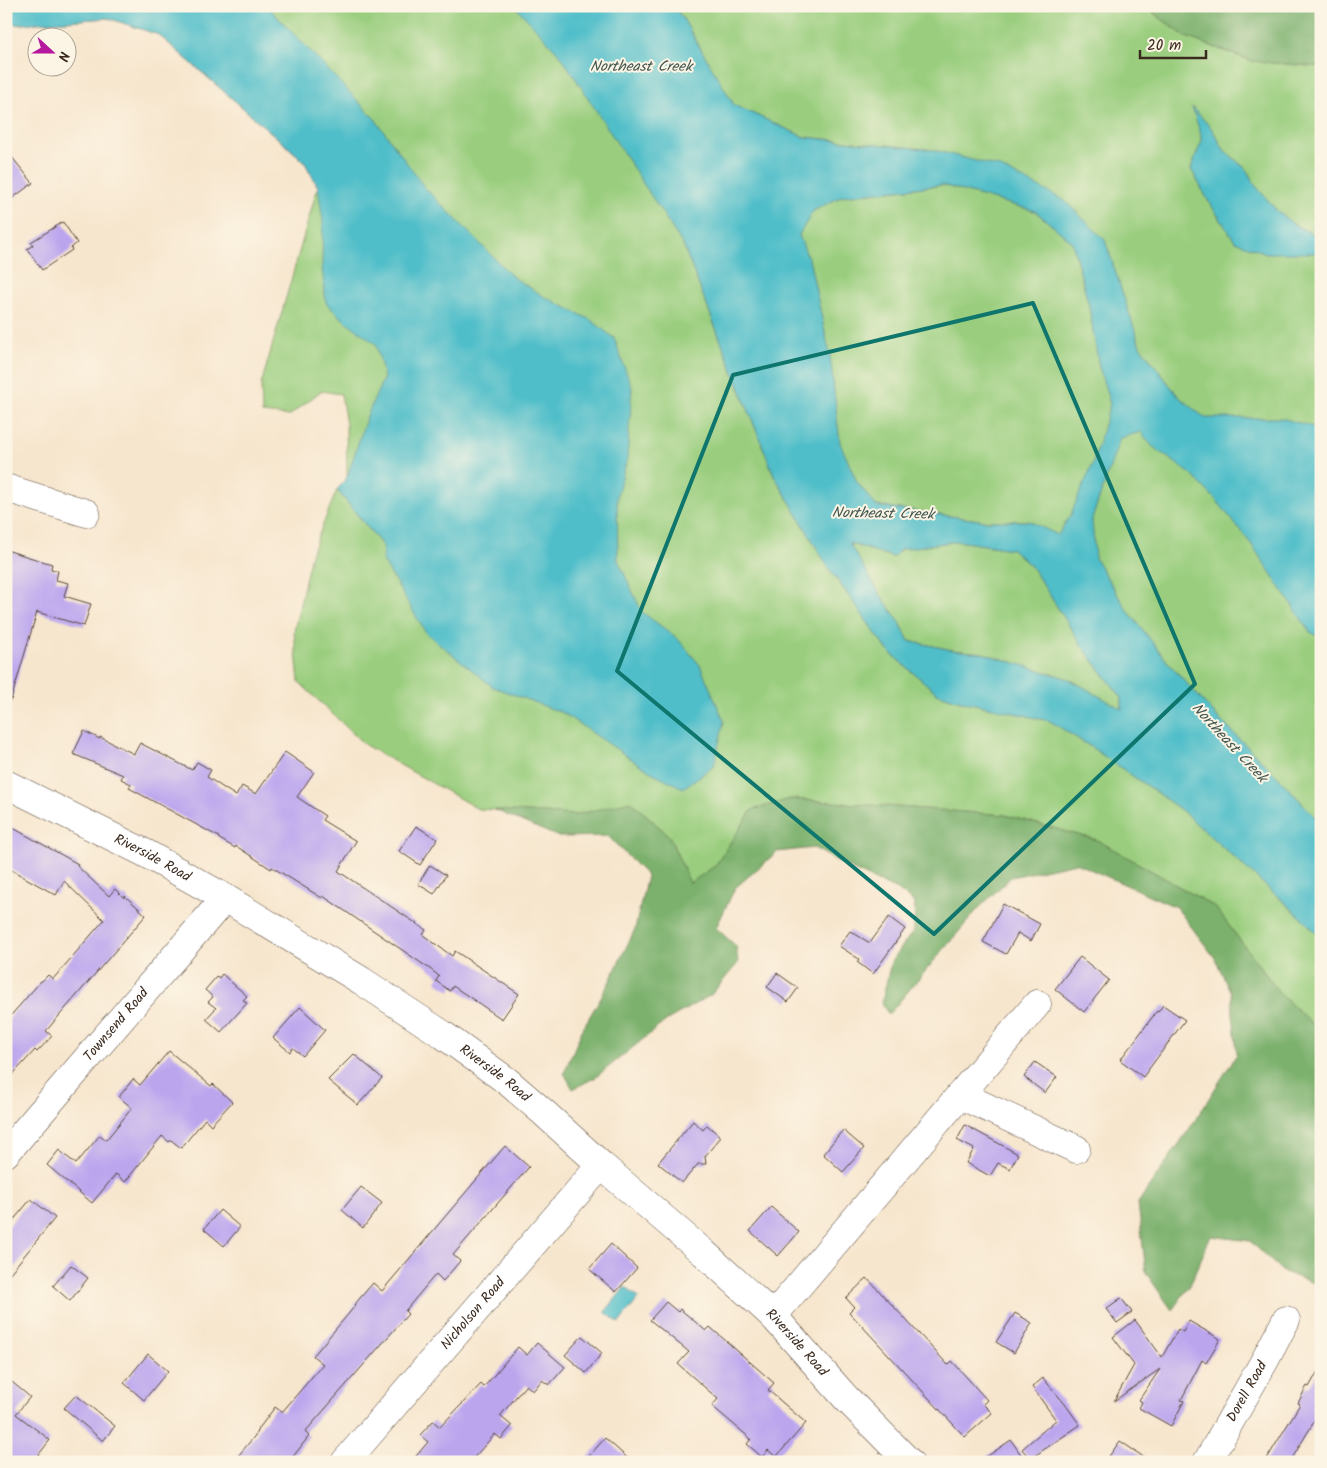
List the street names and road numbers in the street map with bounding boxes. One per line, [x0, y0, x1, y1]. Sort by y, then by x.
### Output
street label: Riverside Road [110, 828, 196, 888]
street label: Townsend Road [78, 982, 155, 1067]
street label: Riverside Road [455, 1039, 536, 1108]
street label: Nicholson Road [435, 1272, 511, 1355]
street label: Riverside Road [761, 1303, 834, 1382]
street label: Dorell Road [1221, 1356, 1274, 1426]

